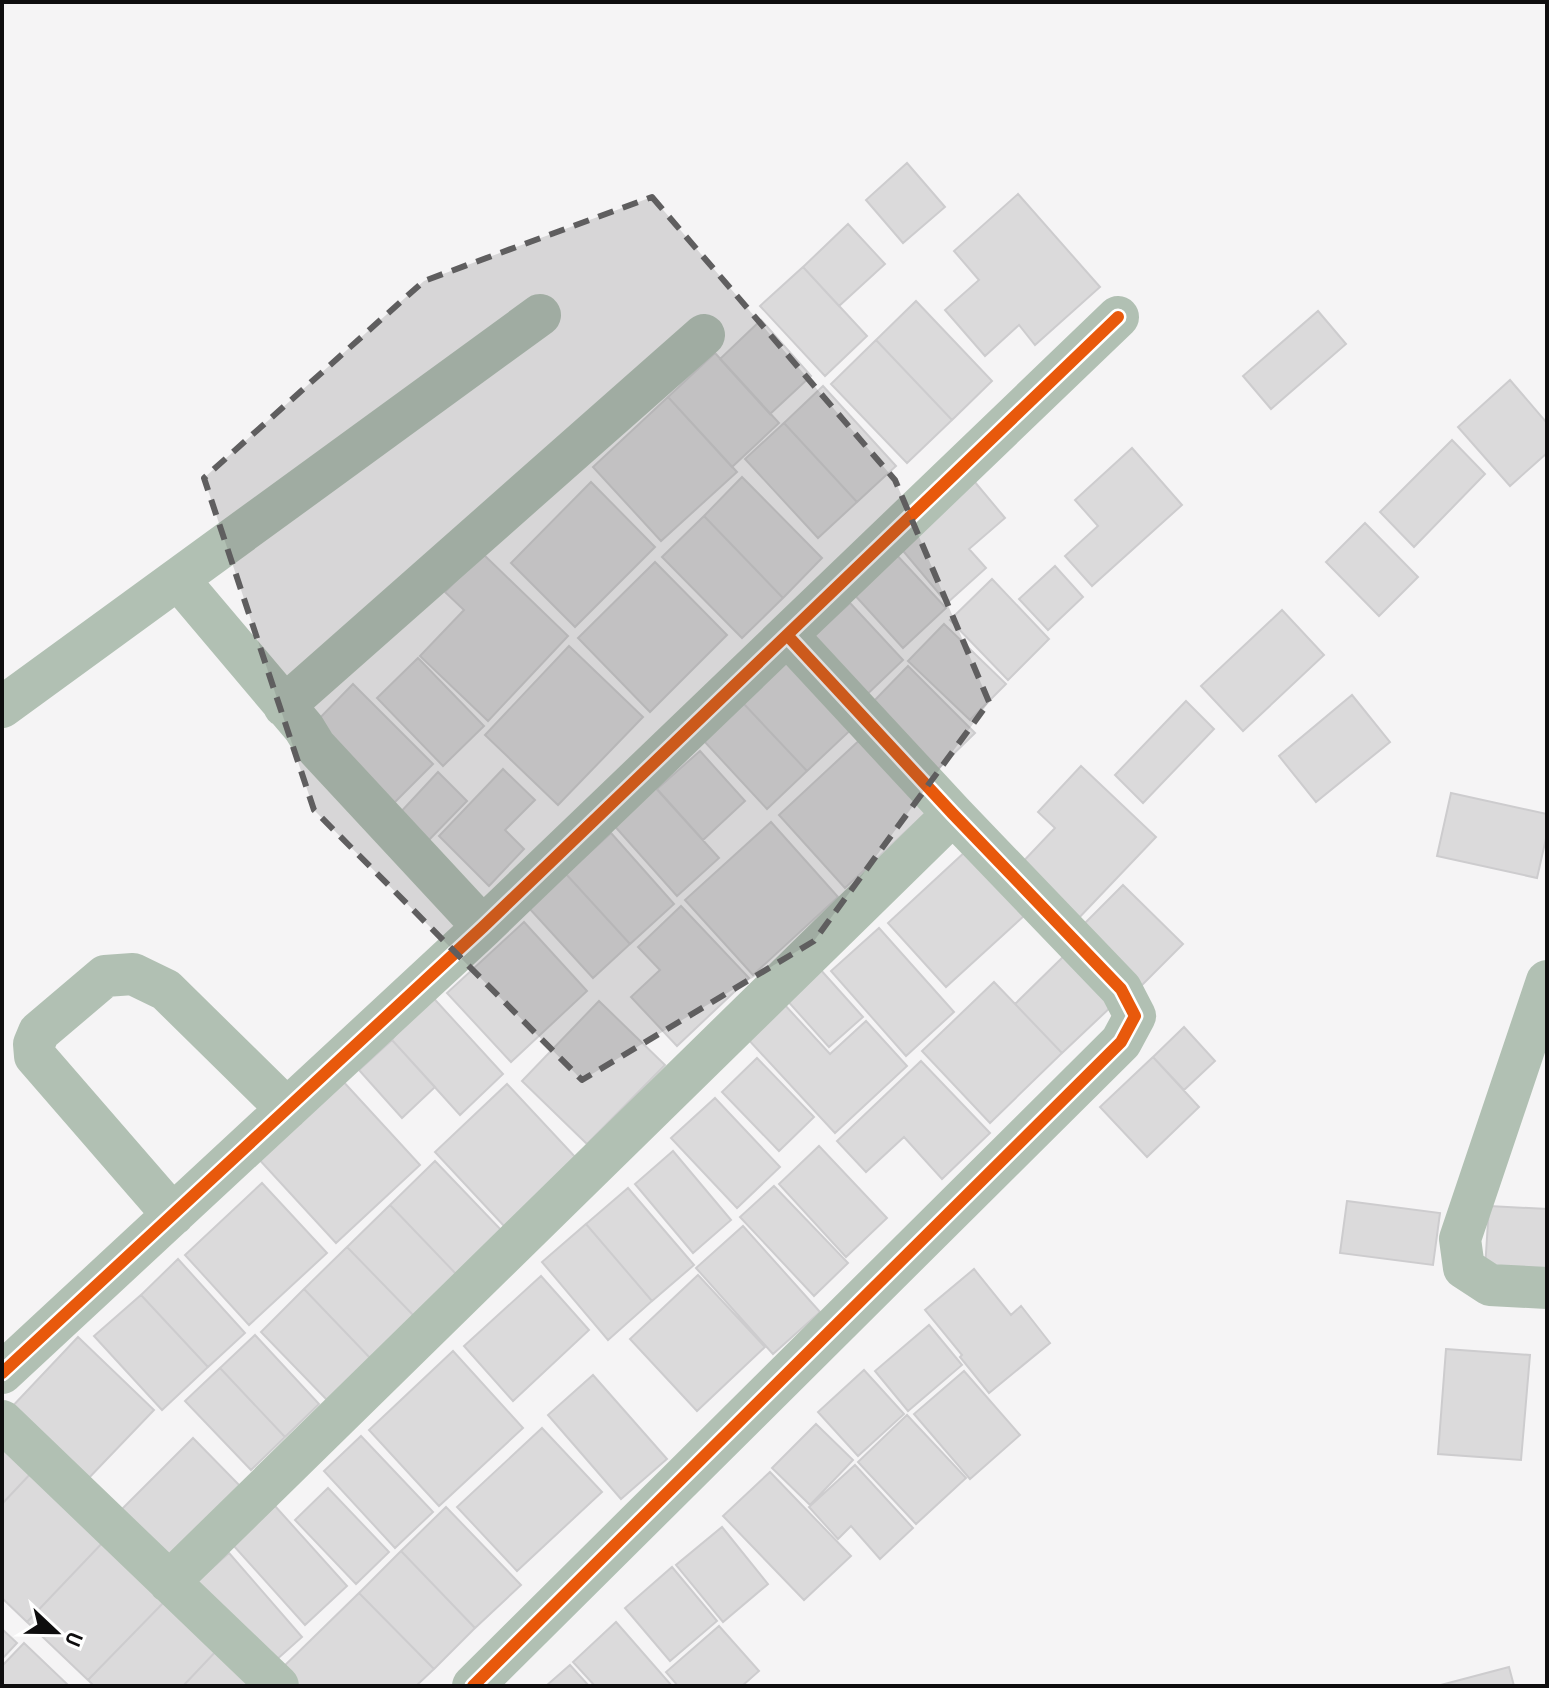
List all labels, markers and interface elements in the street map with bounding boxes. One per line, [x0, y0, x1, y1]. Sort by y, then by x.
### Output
north arrow [16, 1592, 96, 1672]
text: U [58, 1628, 91, 1651]

